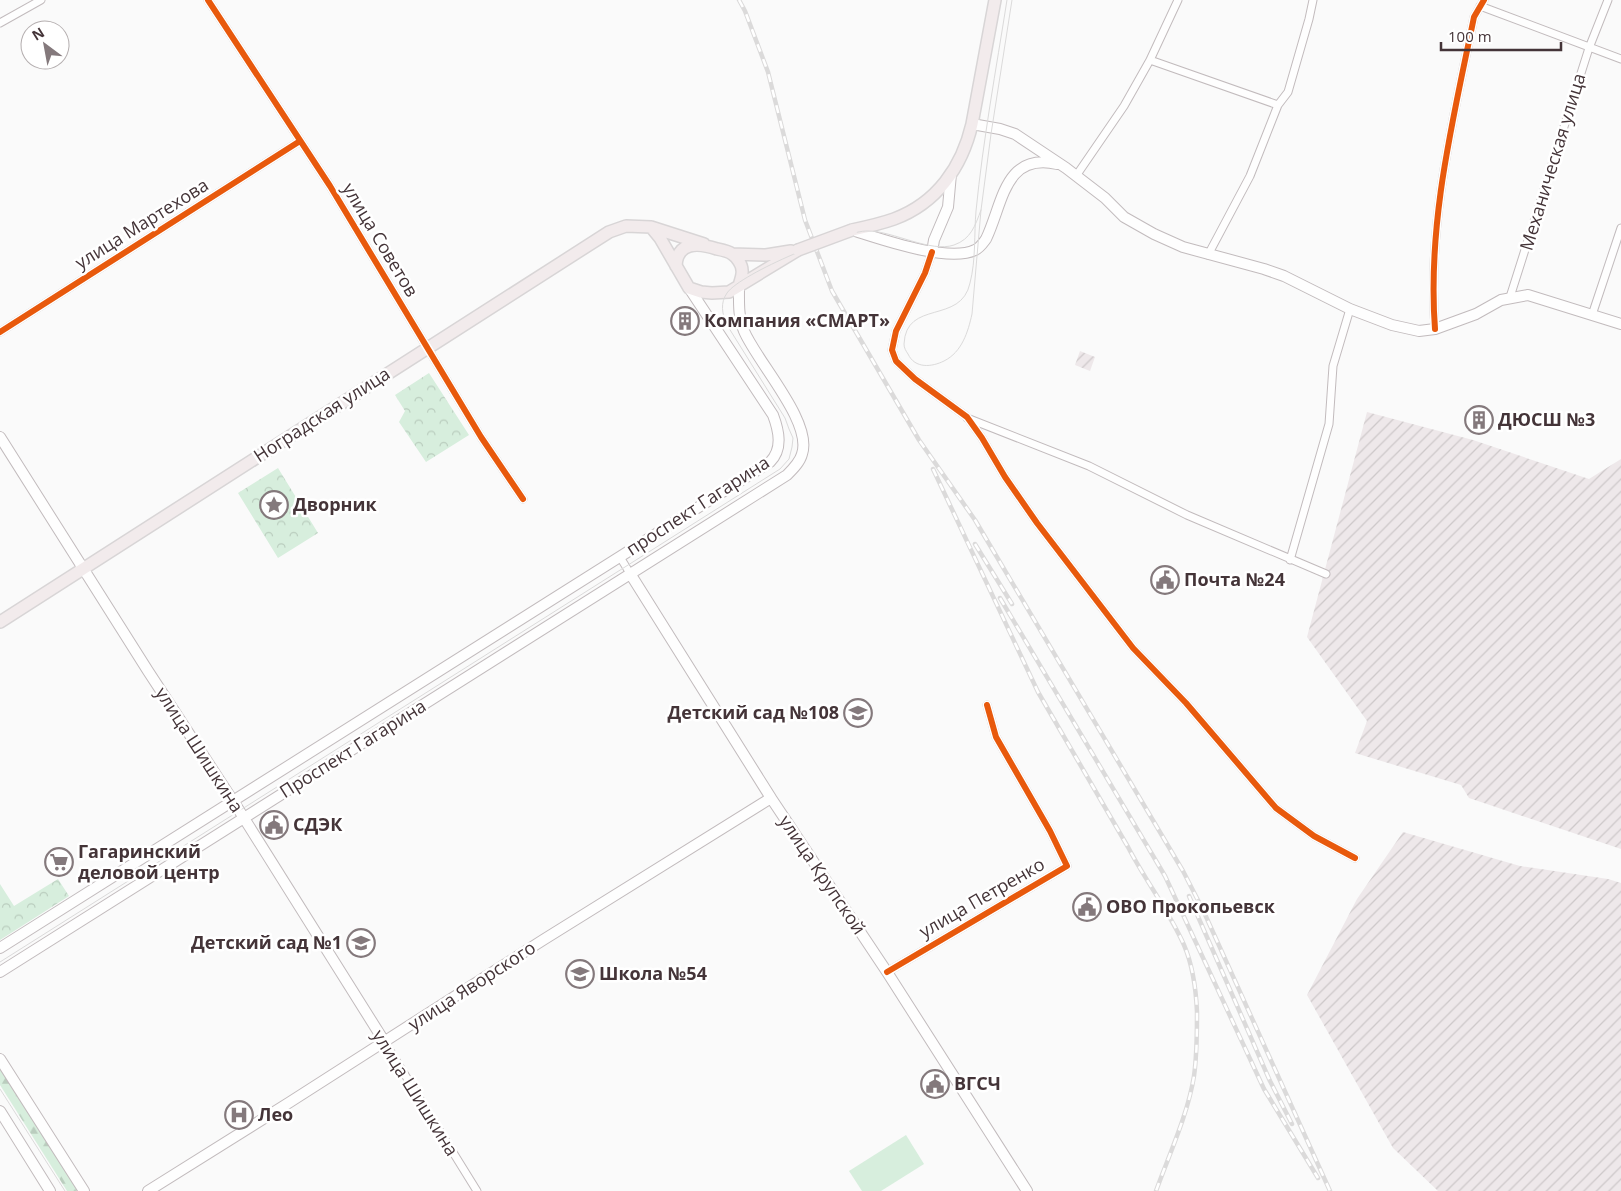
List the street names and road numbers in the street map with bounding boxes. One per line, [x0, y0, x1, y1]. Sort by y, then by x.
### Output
street label: Механическая улица [1514, 70, 1590, 253]
street label: улица Мартехова [70, 172, 213, 274]
street label: улица Советов [337, 178, 424, 301]
street label: Ноградская улица [249, 361, 394, 467]
street label: проспект Гагарина [621, 450, 774, 561]
street label: улица Шишкина [150, 682, 249, 817]
street label: Проспект Гагарина [275, 693, 430, 803]
street label: улица Крупской [774, 810, 872, 939]
street label: улица Петренко [914, 851, 1049, 943]
street label: улица Яворского [403, 935, 540, 1035]
street label: улица Шишкина [367, 1025, 464, 1160]

